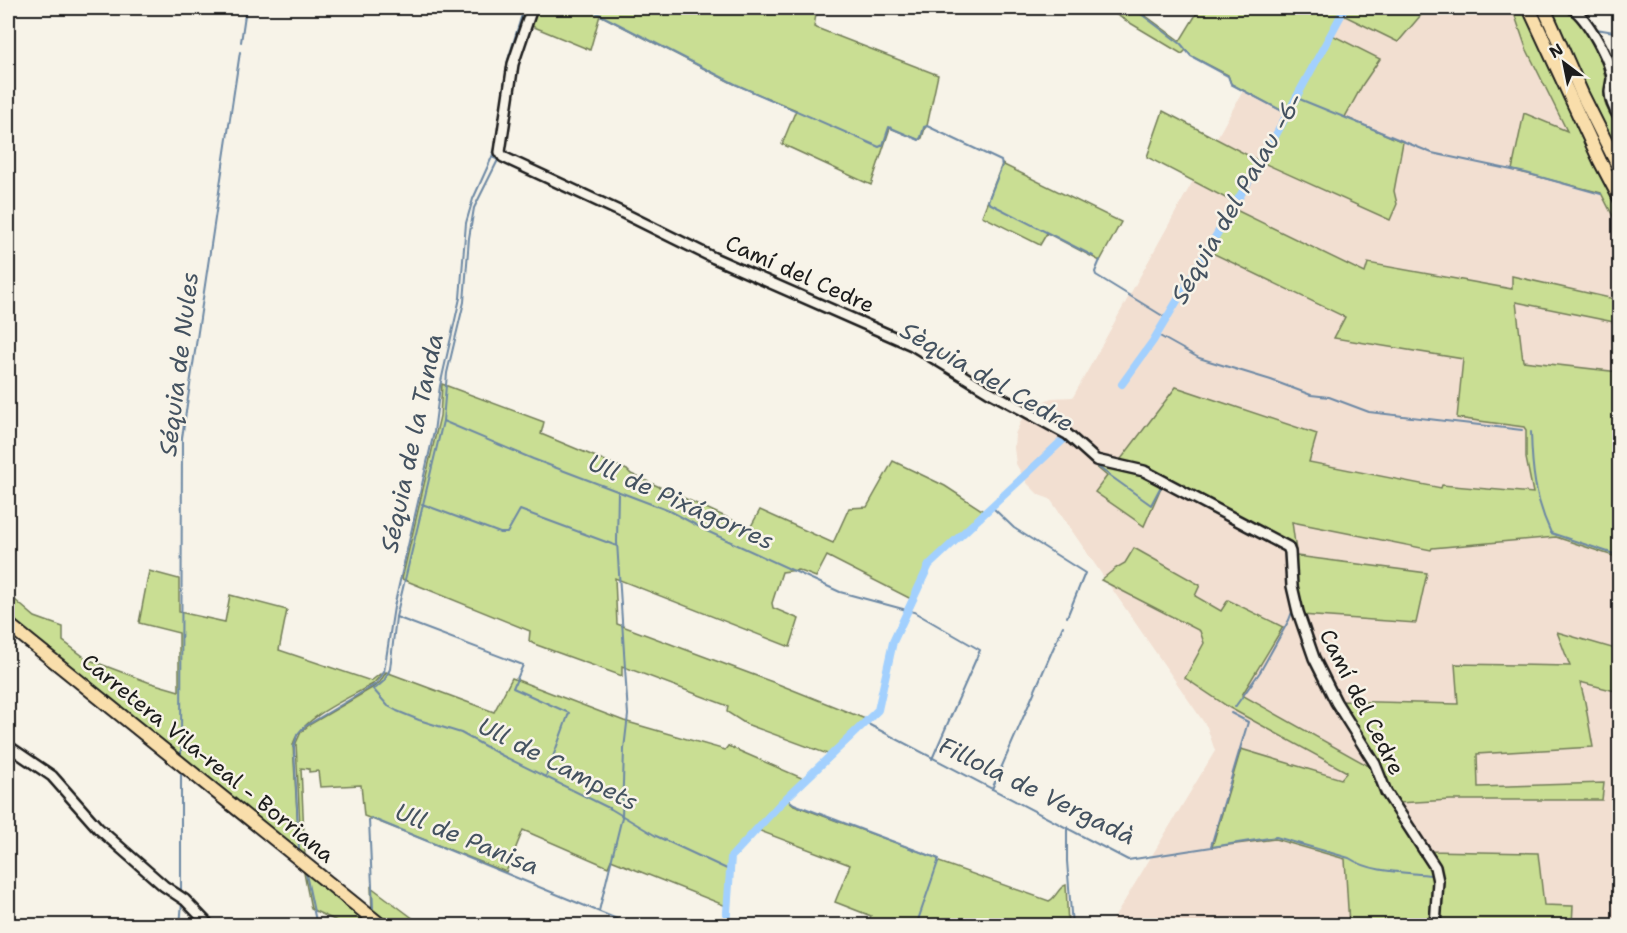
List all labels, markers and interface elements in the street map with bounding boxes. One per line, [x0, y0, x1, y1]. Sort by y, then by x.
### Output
north arrow [1534, 33, 1594, 93]
text: N [1545, 38, 1567, 63]
water label: Séquia del Palau -6- [1163, 86, 1311, 310]
street label: Camí del Cedre [721, 228, 879, 320]
water label: Séquia de Nules [152, 270, 206, 458]
water label: Sèquia del Cedre [894, 314, 1080, 440]
water label: Séquia de la Tanda [373, 331, 451, 555]
water label: Ull de Pixágorres [583, 447, 779, 557]
street label: Camí del Cedre [1313, 624, 1411, 780]
street label: Carretera Vila-real - Borriana [75, 647, 341, 869]
water label: Ull de Campets [472, 710, 644, 818]
water label: Fillola de Vergadà [933, 729, 1141, 853]
water label: Ull de Panisa [390, 796, 544, 882]

